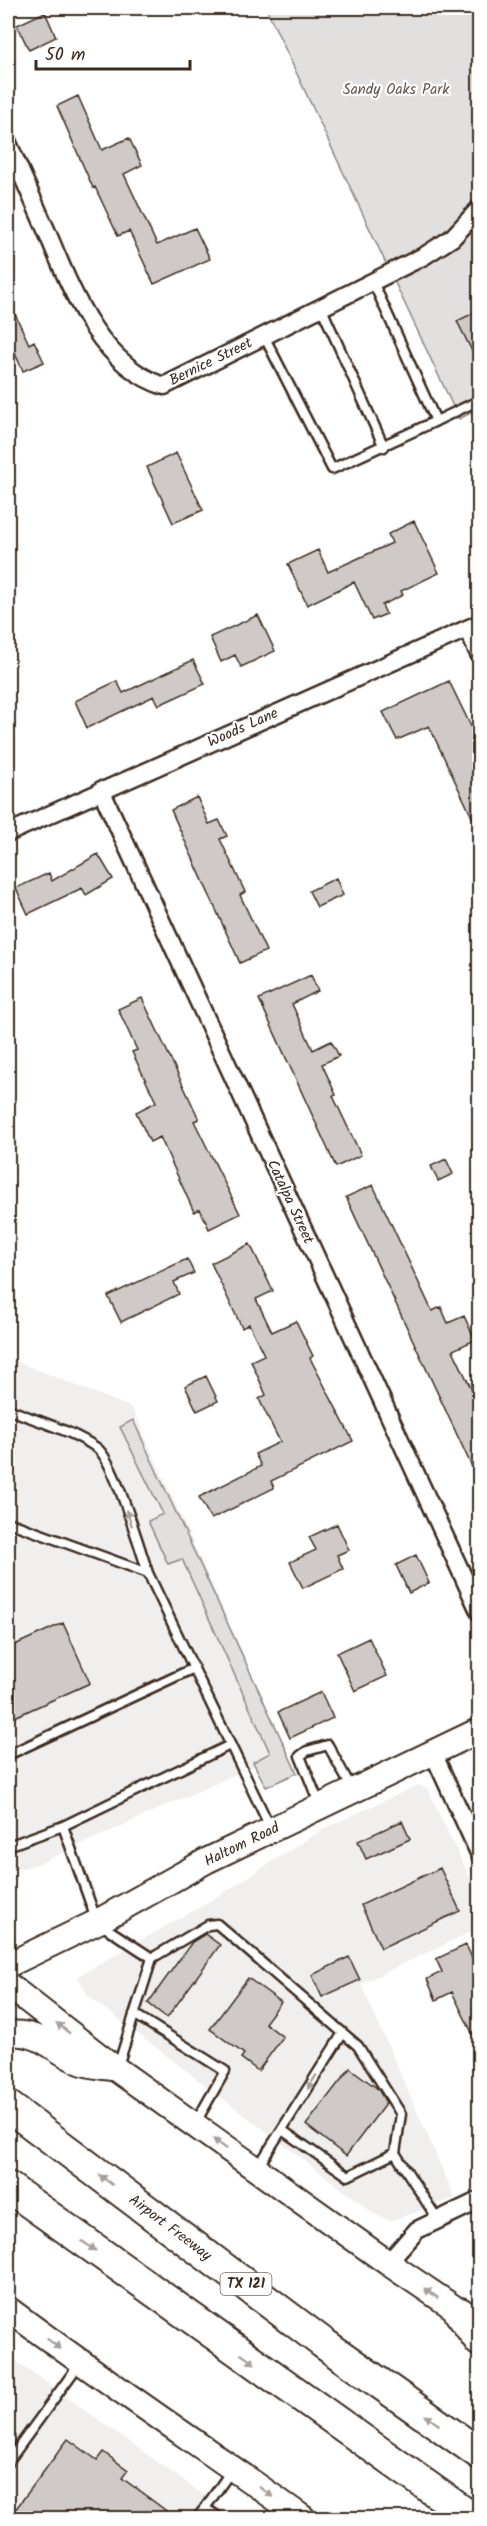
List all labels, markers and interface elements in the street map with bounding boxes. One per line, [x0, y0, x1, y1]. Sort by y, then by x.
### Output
scale bar [36, 33, 190, 71]
text: 50 m [45, 41, 85, 70]
park label: Sandy Oaks Park [343, 78, 450, 102]
street label: Bernice Street [165, 331, 257, 393]
street label: Woods Lane [204, 702, 282, 754]
street label: Catalpa Street [260, 1156, 320, 1248]
one-way arrow [123, 1509, 133, 1527]
street label: Haltom Road [200, 1816, 284, 1874]
one-way arrow [55, 2022, 71, 2035]
one-way arrow [307, 2073, 318, 2090]
one-way arrow [213, 2138, 229, 2150]
one-way arrow [98, 2173, 114, 2186]
street label: Airport Freeway [123, 2189, 217, 2268]
one-way arrow [82, 2239, 97, 2251]
road number: TX 121 [220, 2273, 272, 2295]
one-way arrow [423, 2287, 439, 2299]
one-way arrow [46, 2338, 62, 2350]
one-way arrow [240, 2353, 256, 2365]
one-way arrow [424, 2414, 440, 2426]
one-way arrow [257, 2486, 273, 2498]

